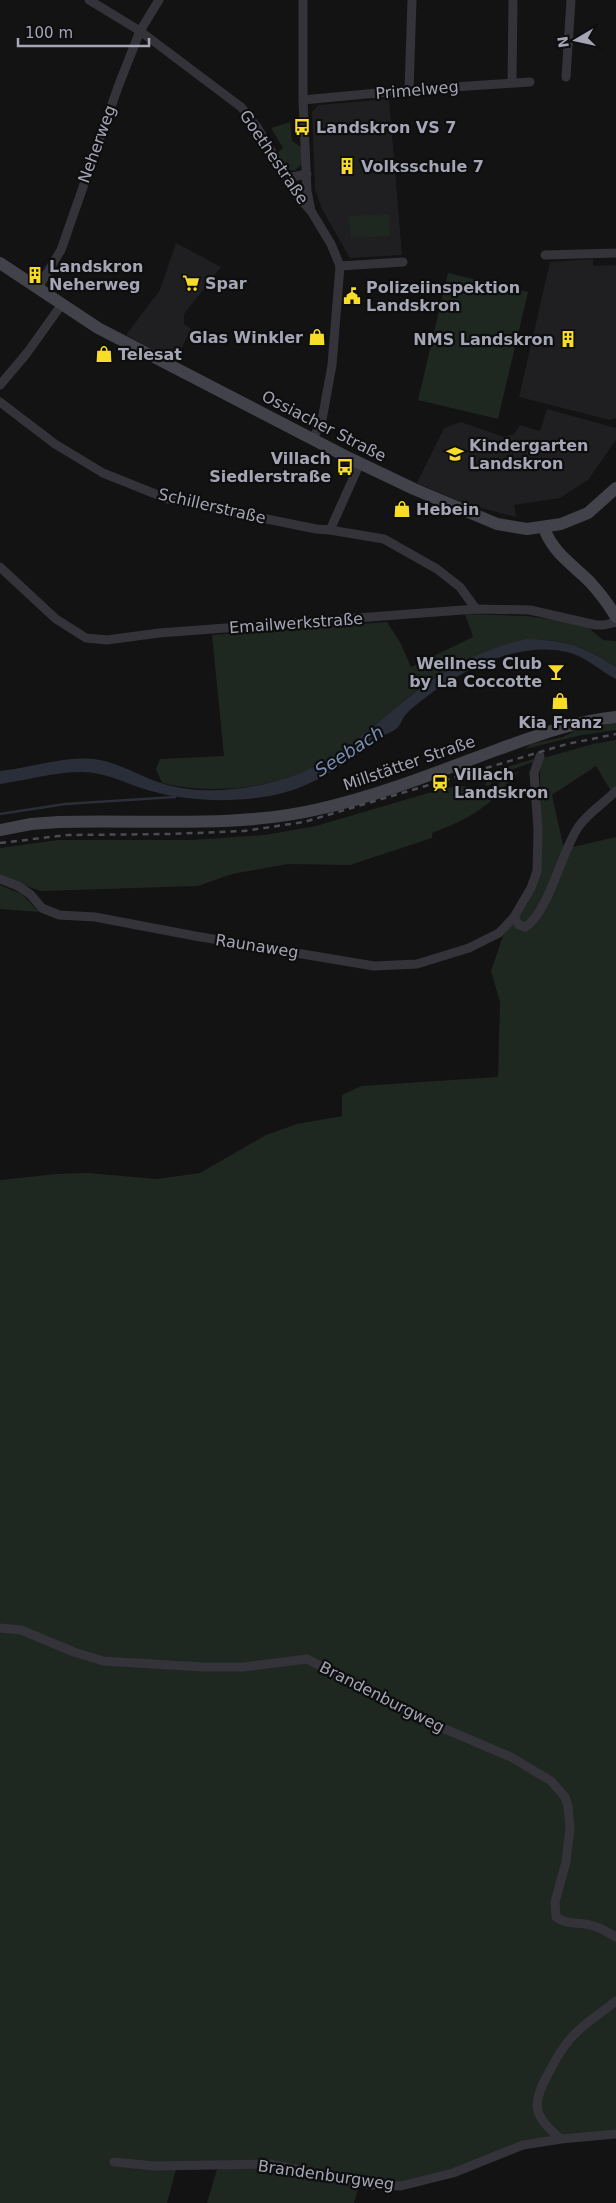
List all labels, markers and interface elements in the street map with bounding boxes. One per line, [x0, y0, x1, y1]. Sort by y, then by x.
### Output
scale bar [18, 15, 149, 47]
north arrow [551, 15, 601, 65]
text: 100 m [25, 24, 73, 42]
text: N [554, 35, 572, 49]
street label: Primelweg [375, 77, 459, 103]
street label: Neherweg [74, 102, 120, 186]
street label: Goethestraße [236, 106, 312, 208]
bus stop icon: Landskron VS 7 [292, 117, 312, 137]
place label: Landskron VS 7 [316, 118, 456, 137]
building icon: Volksschule 7 [337, 156, 357, 176]
place label: Volksschule 7 [361, 157, 484, 176]
place label: Landskron Neherweg [49, 257, 143, 294]
building icon: Landskron Neherweg [25, 265, 45, 285]
supermarket icon: Spar [181, 273, 201, 293]
place label: Spar [205, 274, 247, 293]
place label: Polizeiinspektion Landskron [366, 278, 520, 315]
public building icon: Polizeiinspektion Landskron [342, 286, 362, 306]
shop icon: Glas Winkler [307, 327, 327, 347]
place label: Glas Winkler [189, 328, 303, 347]
building icon: NMS Landskron [558, 329, 578, 349]
place label: NMS Landskron [413, 330, 554, 349]
shop icon: Telesat [94, 344, 114, 364]
place label: Telesat [118, 345, 182, 364]
street label: Ossiacher Straße [259, 387, 389, 465]
place label: Kindergarten Landskron [469, 436, 589, 473]
school or university icon: Kindergarten Landskron [445, 444, 465, 464]
place label: Villach Siedlerstraße [209, 449, 331, 486]
bus stop icon: Villach Siedlerstraße [335, 457, 355, 477]
street label: Schillerstraße [156, 484, 268, 528]
shop icon: Hebein [392, 499, 412, 519]
place label: Hebein [416, 500, 479, 519]
street label: Emailwerkstraße [228, 609, 364, 637]
place label: Wellness Club by La Coccotte [409, 654, 542, 691]
bar icon: Wellness Club by La Coccotte [546, 662, 566, 682]
shop icon: Kia Franz [550, 691, 570, 711]
place label: Kia Franz [518, 713, 602, 732]
water label: Seebach [311, 721, 387, 781]
street label: Millstätter Straße [341, 731, 477, 795]
place label: Villach Landskron [454, 765, 548, 802]
station icon: Villach Landskron [430, 773, 450, 793]
street label: Raunaweg [214, 930, 300, 962]
street label: Brandenburgweg [316, 1657, 448, 1737]
street label: Brandenburgweg [257, 2156, 395, 2194]

